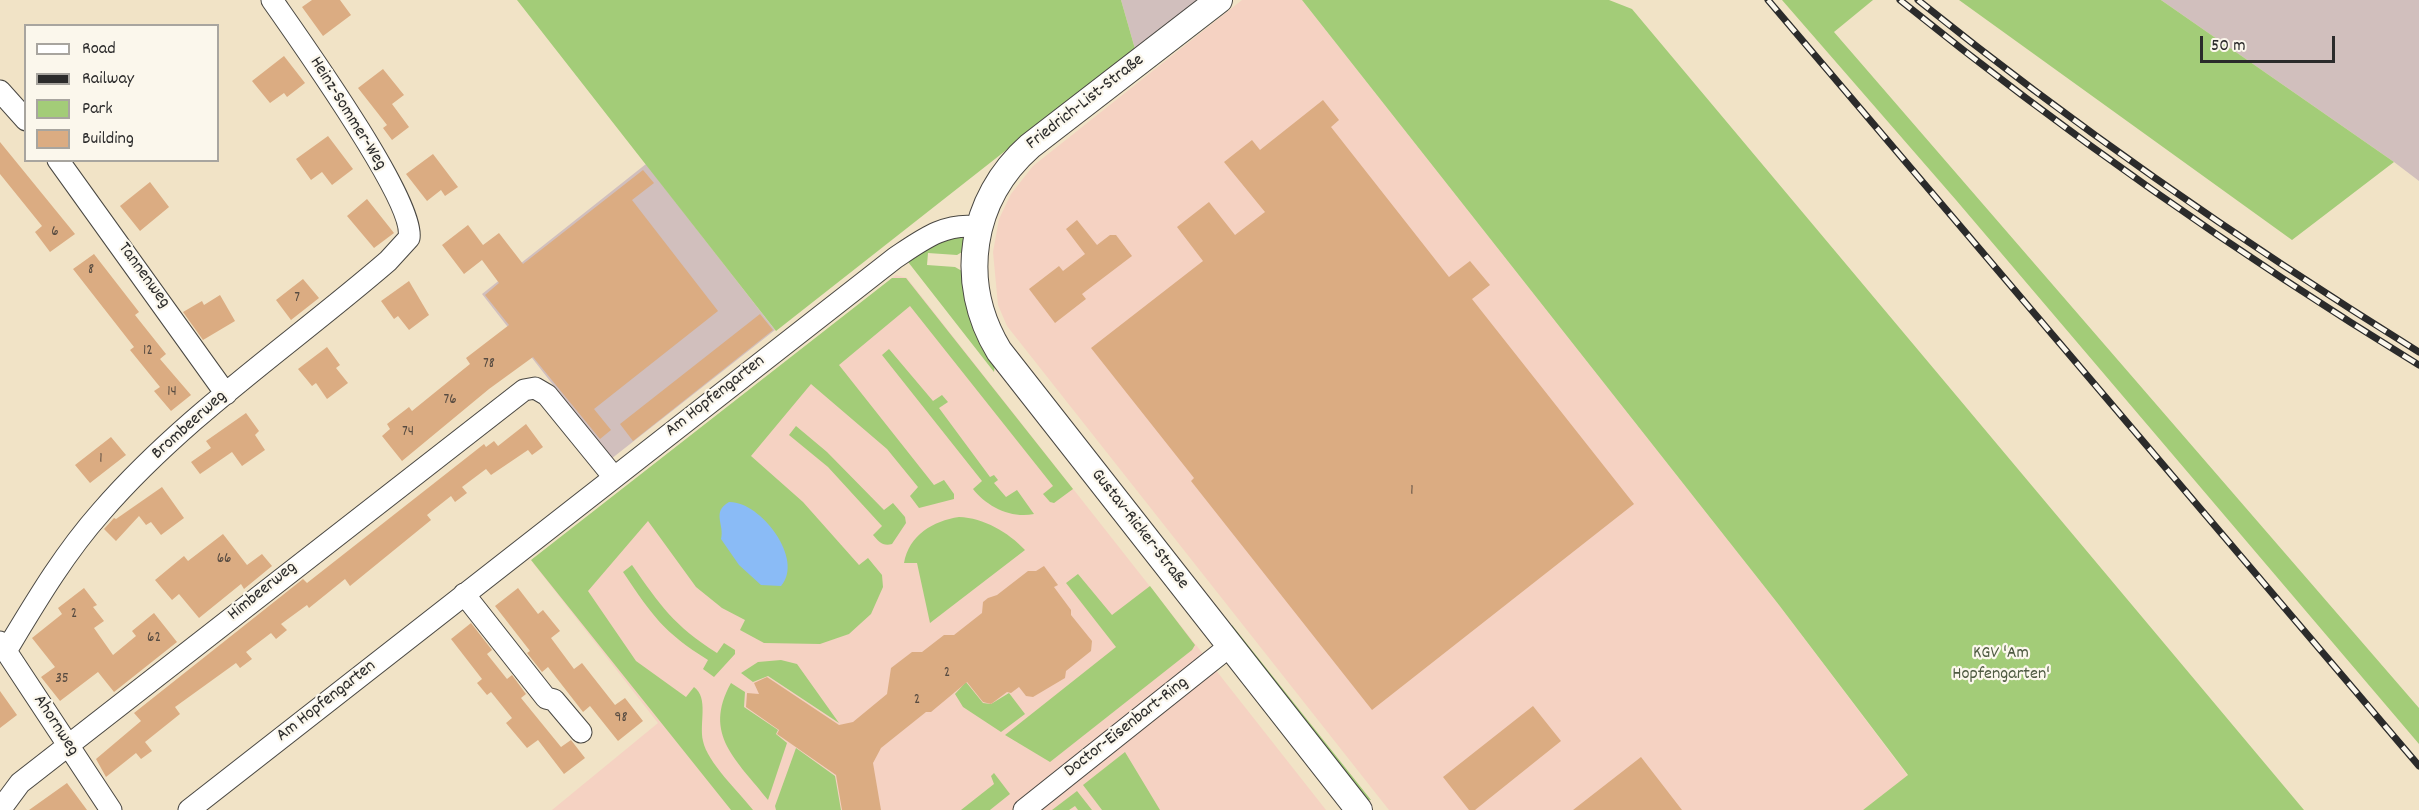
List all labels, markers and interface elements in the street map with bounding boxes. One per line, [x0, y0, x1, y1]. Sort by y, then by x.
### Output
legend [24, 24, 219, 162]
scale bar [2203, 24, 2338, 62]
text: 50 m [2211, 34, 2246, 59]
text: Road [82, 37, 116, 62]
street label: Friedrich-List-Straße [1023, 50, 1149, 156]
street label: Heinz-Sommer-Weg [304, 53, 390, 175]
text: Railway [82, 67, 134, 92]
text: Park [82, 97, 113, 122]
text: Building [82, 127, 134, 152]
house number: 6 [51, 224, 59, 242]
street label: Tannenweg [112, 239, 174, 313]
house number: 8 [88, 262, 94, 280]
house number: 7 [294, 290, 300, 308]
house number: 12 [143, 343, 153, 361]
street label: Am Hopfengarten [662, 351, 770, 443]
house number: 78 [483, 356, 495, 374]
house number: 14 [167, 384, 177, 402]
street label: Brombeerweg [148, 387, 232, 465]
house number: 76 [443, 392, 457, 410]
house number: 74 [402, 424, 414, 442]
house number: 1 [99, 451, 103, 469]
street label: Gustav-Ricker-Straße [1085, 466, 1193, 594]
house number: 1 [1410, 483, 1414, 501]
house number: 66 [217, 551, 231, 569]
street label: Himbeerweg [224, 558, 302, 626]
house number: 2 [71, 606, 77, 624]
house number: 62 [147, 630, 161, 648]
park label: KGV 'Am Hopfengarten' [1952, 644, 2050, 686]
street label: Am Hopfengarten [273, 656, 381, 748]
house number: 2 [944, 665, 950, 683]
house number: 35 [55, 671, 69, 689]
street label: Doctor-Eisenbart-Ring [1061, 673, 1193, 783]
street label: Ahornweg [27, 691, 83, 761]
house number: 2 [914, 692, 920, 710]
house number: 98 [615, 710, 627, 728]

